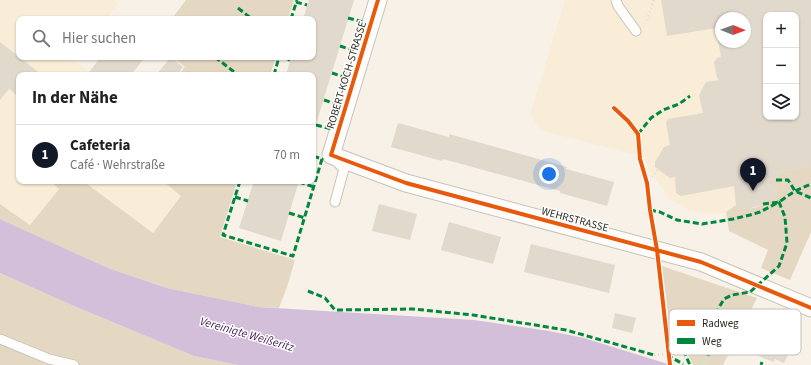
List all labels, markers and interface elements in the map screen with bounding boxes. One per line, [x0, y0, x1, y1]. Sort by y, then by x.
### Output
north arrow [715, 12, 751, 48]
map controls [763, 12, 799, 120]
button: + [763, 12, 799, 48]
search box [16, 16, 316, 60]
street label: ROBERT-KOCH-STRASSE [323, 19, 370, 131]
icon: search [30, 27, 52, 49]
text: Hier suchen [62, 28, 136, 49]
button: − [763, 48, 799, 84]
button: layers [763, 84, 799, 120]
text: In der Nähe [32, 86, 118, 110]
text: Cafeteria [70, 135, 130, 156]
text: 1 [42, 146, 48, 164]
text: 70 m [274, 146, 300, 164]
text: Café · Wehrstraße [70, 156, 165, 174]
pin: 1 [740, 158, 766, 191]
your location [539, 164, 559, 184]
street label: WEHRSTRASSE [540, 203, 610, 236]
legend [669, 309, 801, 355]
water label: Vereinigte Weißeritz [198, 313, 297, 356]
text: Radweg [702, 316, 739, 331]
text: Weg [702, 334, 722, 349]

